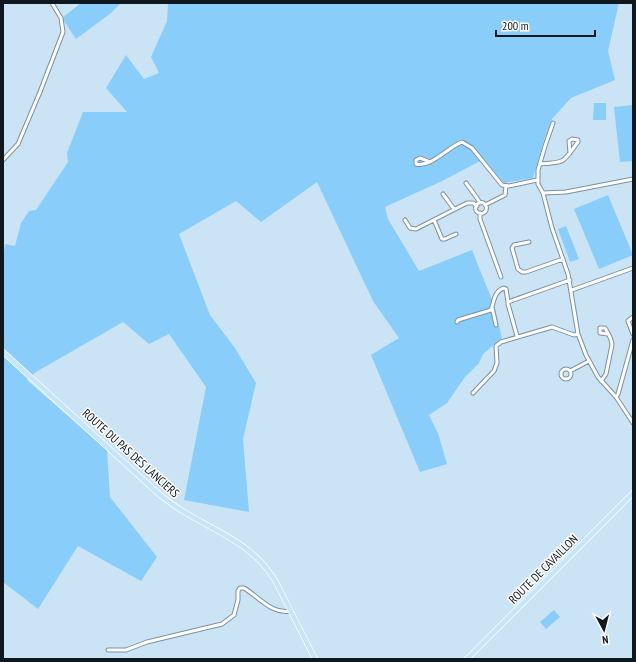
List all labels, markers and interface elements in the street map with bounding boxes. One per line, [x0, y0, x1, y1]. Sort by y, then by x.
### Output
scale bar [496, 12, 595, 38]
text: 200 m [502, 18, 529, 33]
street label: ROUTE DU PAS DES LANCIERS [79, 406, 183, 500]
street label: ROUTE DE CAVAILLON [505, 531, 581, 607]
north arrow [584, 610, 624, 650]
text: N [601, 633, 609, 647]

